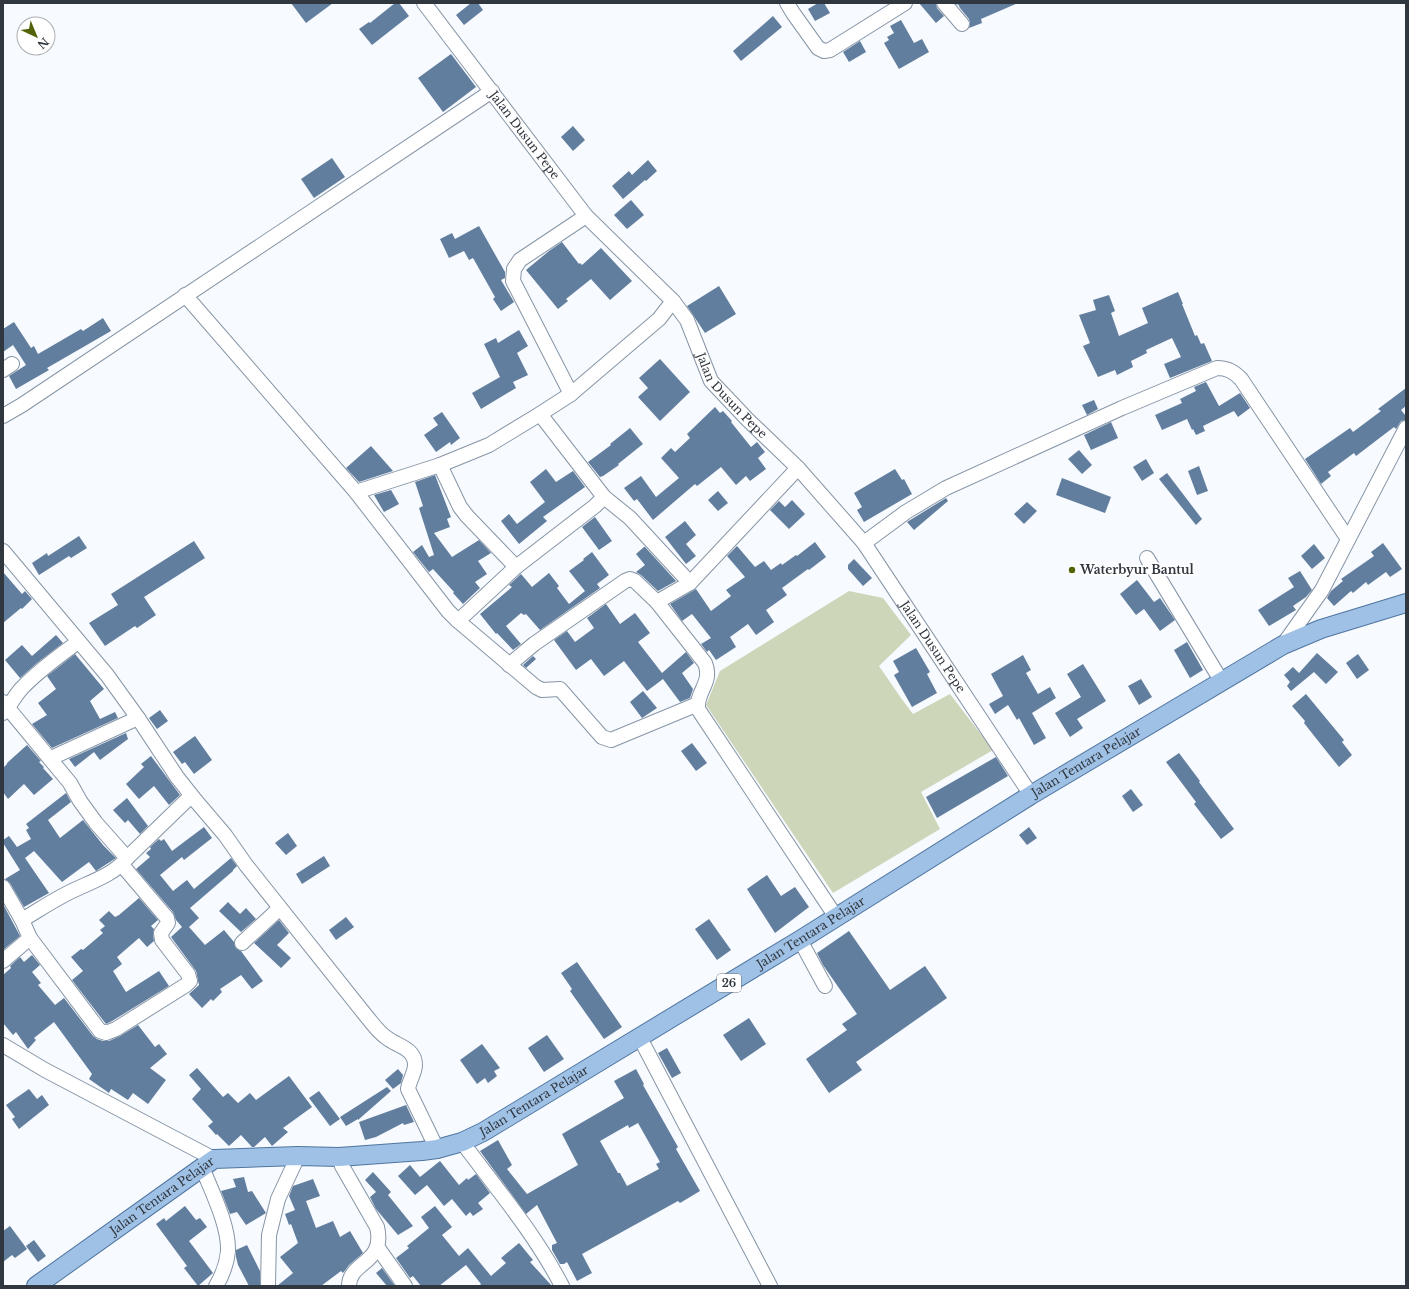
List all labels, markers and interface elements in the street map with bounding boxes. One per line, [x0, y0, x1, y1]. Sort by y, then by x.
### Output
north arrow [16, 16, 56, 56]
text: N [34, 35, 52, 52]
street label: Jalan Dusun Pepe [485, 86, 563, 182]
street label: Jalan Dusun Pepe [693, 348, 770, 441]
place label: Waterbyur Bantul [1079, 562, 1194, 577]
marker: Waterbyur Bantul [1067, 565, 1077, 575]
street label: Jalan Dusun Pepe [896, 596, 969, 695]
street label: Jalan Tentara Pelajar [1027, 723, 1144, 801]
street label: Jalan Tentara Pelajar [752, 893, 868, 973]
road number: 26 [717, 974, 741, 992]
street label: Jalan Tentara Pelajar [475, 1062, 591, 1140]
street label: Jalan Tentara Pelajar [105, 1153, 217, 1239]

